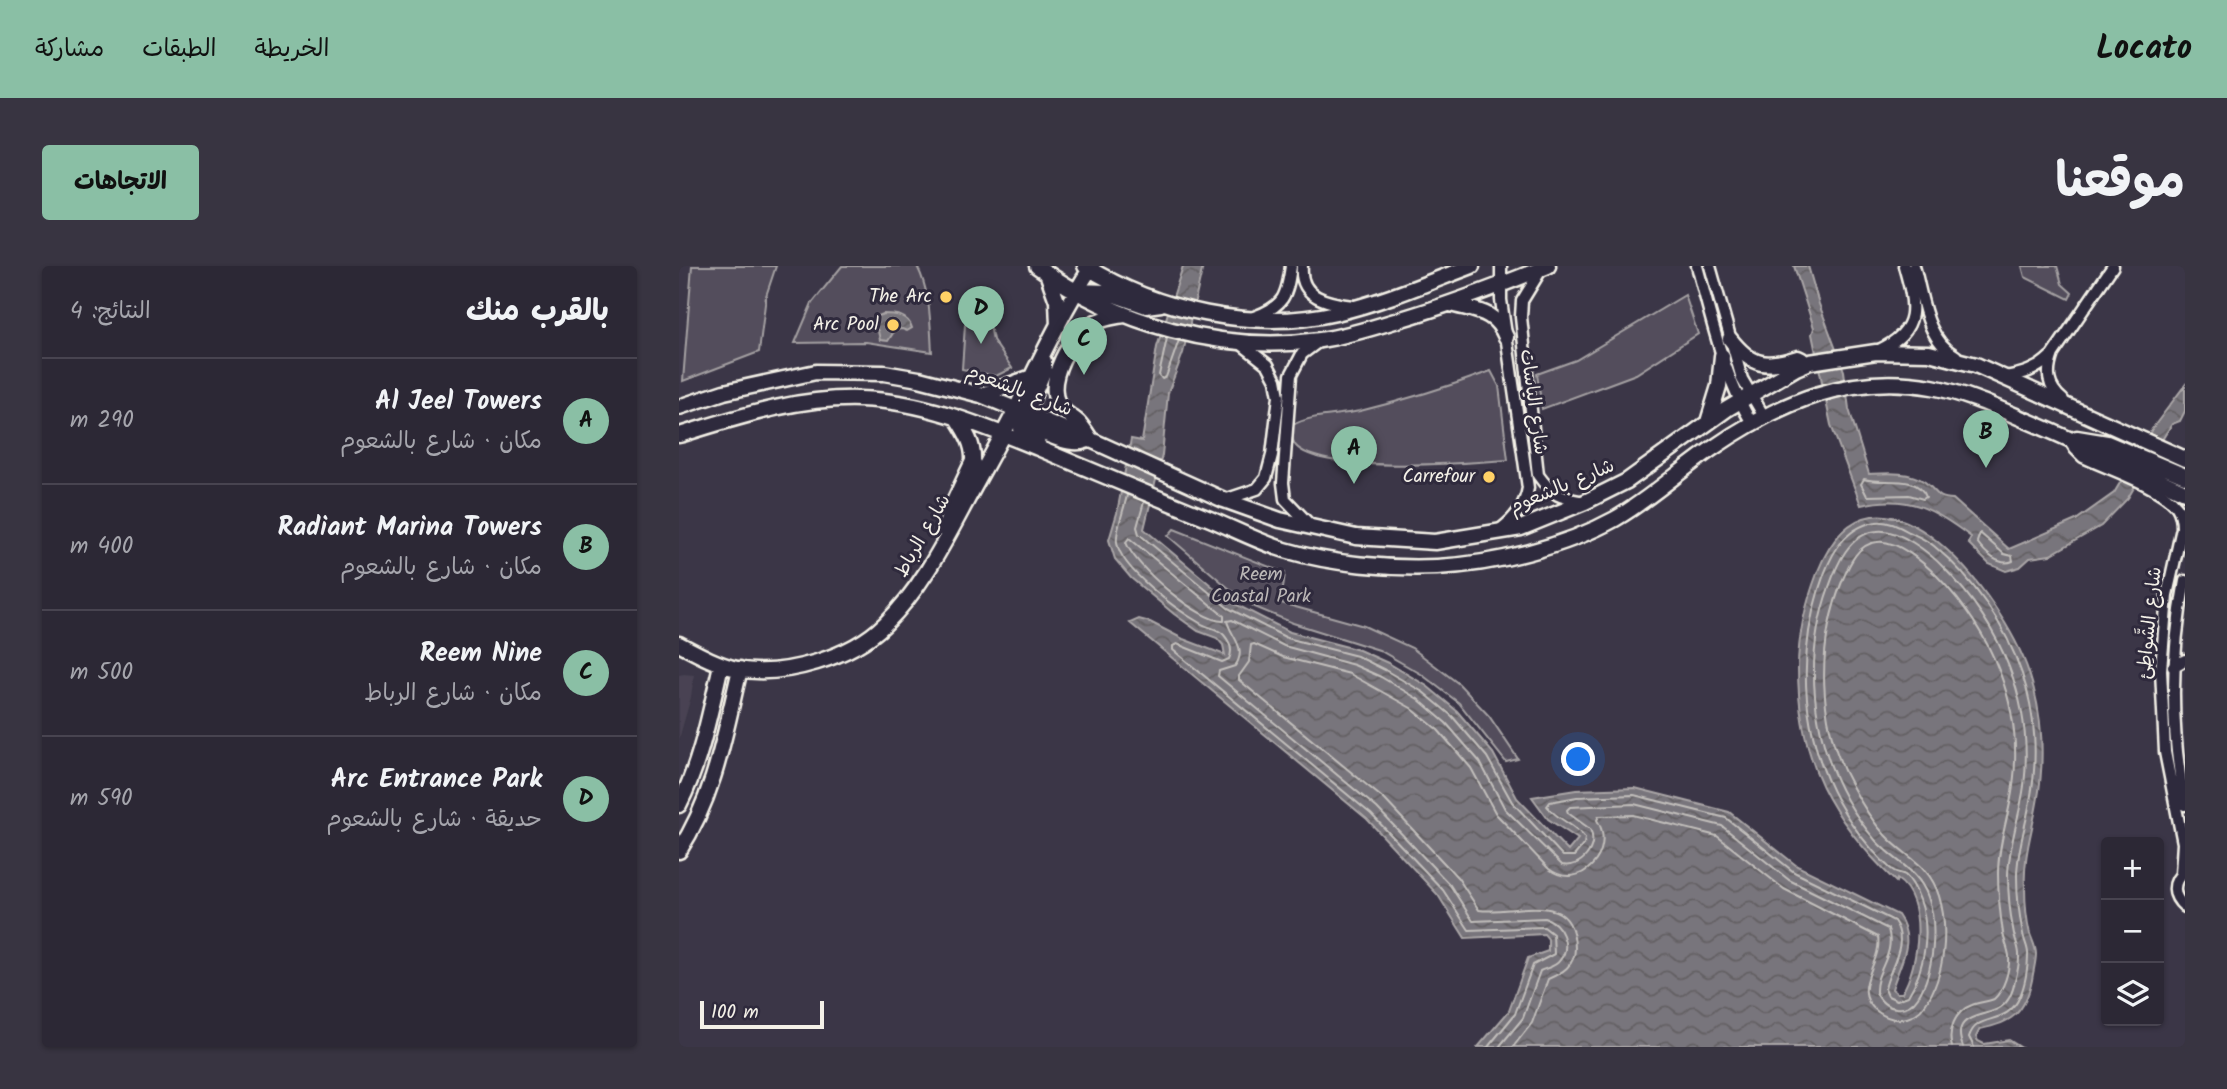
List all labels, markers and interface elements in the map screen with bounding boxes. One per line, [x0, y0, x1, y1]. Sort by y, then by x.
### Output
text: Locato [2096, 23, 2192, 76]
text: مشاركة [35, 30, 104, 69]
text: الطبقات [142, 30, 217, 69]
text: الخريطة [255, 30, 329, 69]
text: موقعنا [2055, 144, 2185, 222]
button: الاتجاهات [42, 145, 199, 220]
place label: The Arc [869, 282, 932, 312]
pin: D [958, 286, 1004, 344]
text: بالقرب منك [466, 288, 609, 336]
marker: The Arc [938, 289, 954, 305]
text: النتائج: 4 [70, 294, 151, 330]
place label: Arc Pool [813, 310, 879, 340]
marker: Arc Pool [885, 317, 901, 333]
pin: C [1061, 317, 1107, 375]
street label: شارع الياسات [1511, 347, 1555, 457]
street label: شارع بالشعوم [961, 357, 1077, 425]
text: Al Jeel Towers [375, 381, 542, 423]
text: 290 m [70, 403, 134, 439]
text: A [579, 403, 593, 439]
pin: B [1963, 410, 2009, 468]
text: مكان · شارع بالشعوم [340, 424, 542, 460]
pin: A [1331, 426, 1377, 484]
street label: شارع بالشعوم [1505, 451, 1619, 523]
place label: Carrefour [1402, 462, 1477, 492]
marker: Carrefour [1481, 469, 1497, 485]
street label: شارع الرباط [887, 489, 959, 583]
text: Radiant Marina Towers [277, 507, 542, 549]
text: 400 m [70, 529, 133, 565]
text: B [579, 529, 593, 565]
text: مكان · شارع بالشعوم [340, 550, 542, 586]
park label: Reem Coastal Park [1211, 560, 1311, 612]
street label: شارع الشَّواطِئ [2128, 565, 2171, 681]
text: Reem Nine [419, 633, 542, 675]
text: 500 m [70, 655, 133, 691]
text: C [579, 655, 593, 691]
text: مكان · شارع الرباط [364, 676, 542, 712]
your location [1561, 742, 1595, 776]
text: Arc Entrance Park [331, 759, 542, 801]
text: 590 m [70, 781, 133, 817]
text: D [578, 781, 594, 817]
text: حديقة · شارع بالشعوم [326, 802, 542, 838]
map controls [2101, 837, 2164, 1026]
button: + [2101, 837, 2164, 900]
button: − [2101, 900, 2164, 963]
button: layers [2101, 963, 2164, 1026]
scale bar [700, 998, 824, 1030]
text: 100 m [711, 998, 759, 1028]

